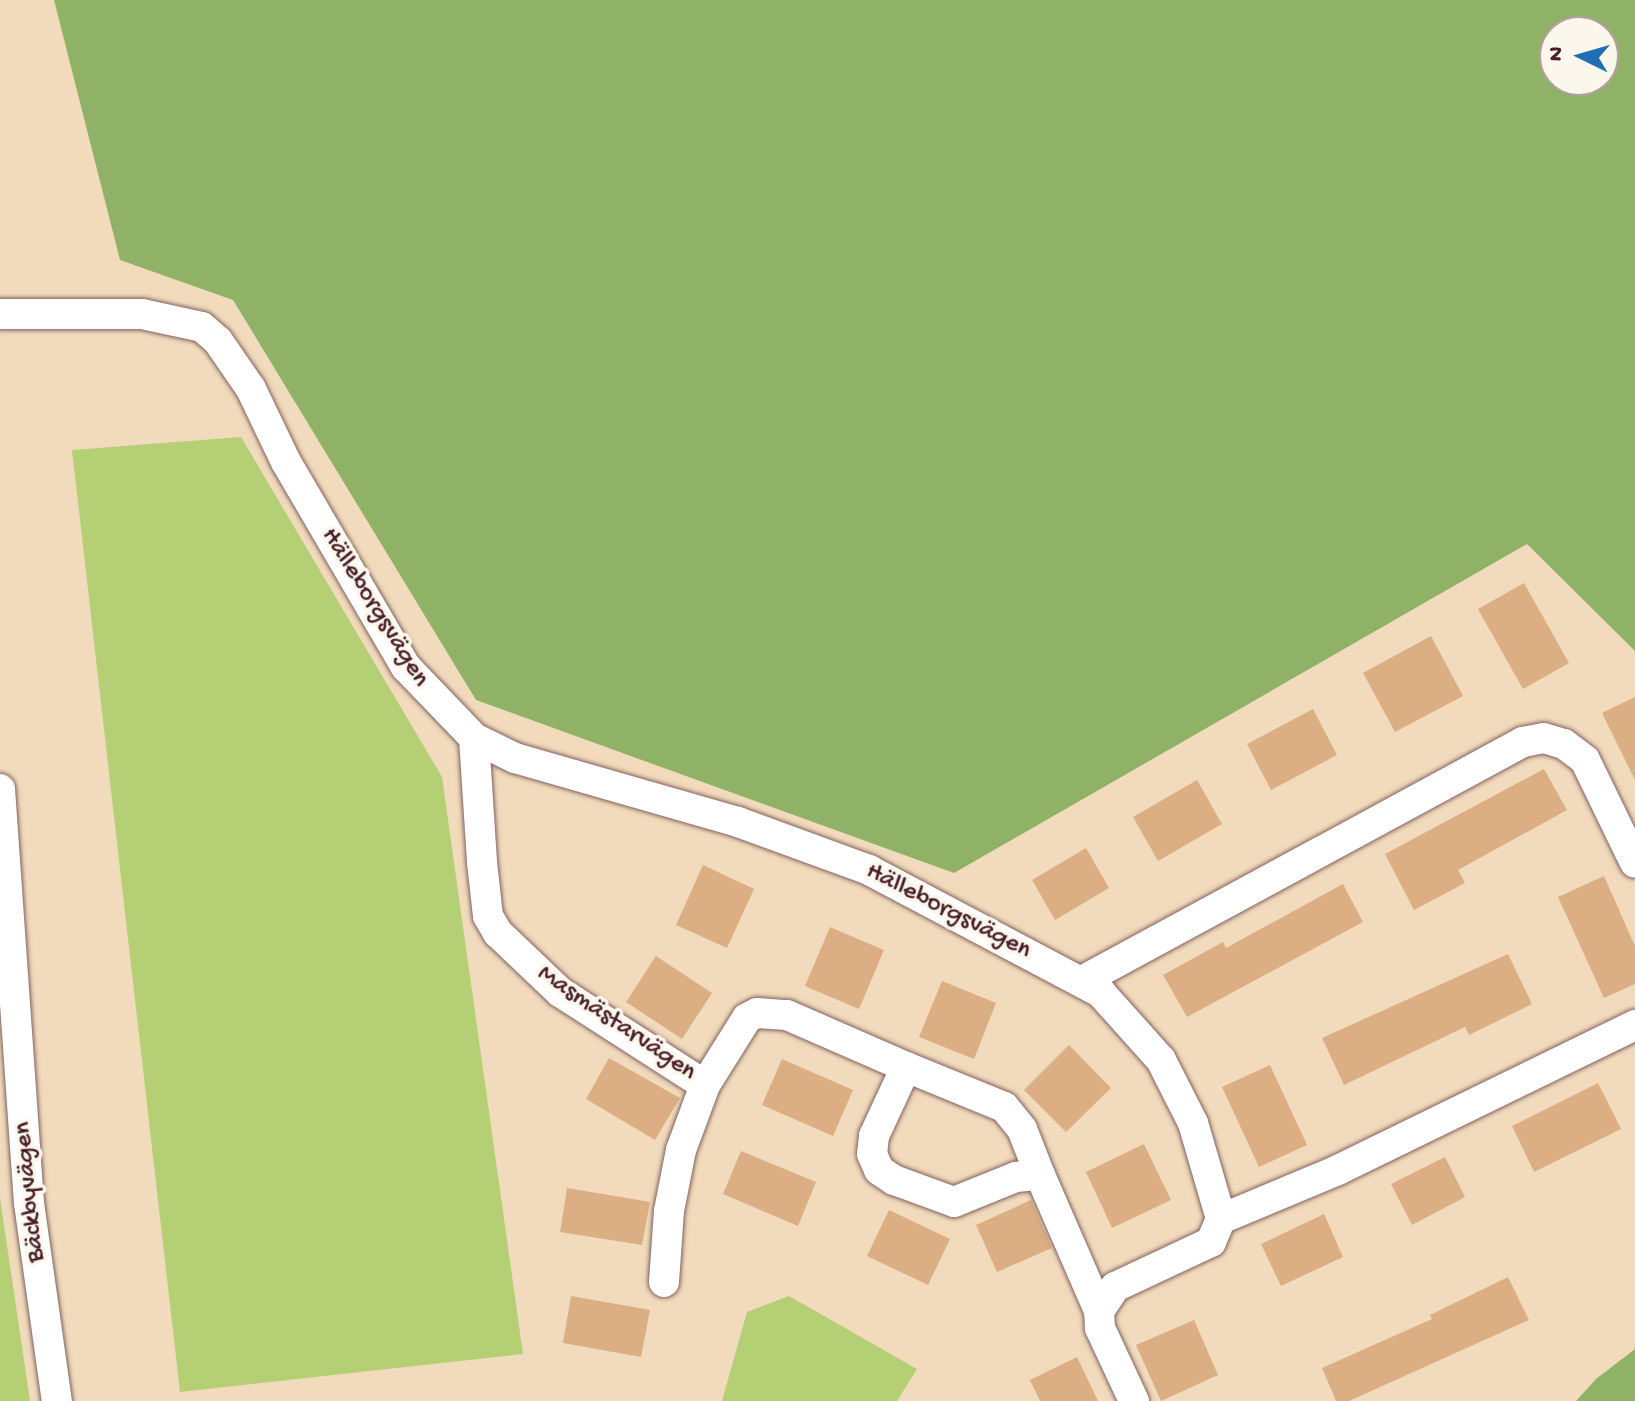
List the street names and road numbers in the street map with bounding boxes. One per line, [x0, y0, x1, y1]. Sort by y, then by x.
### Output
street label: Hälleborgsvägen [313, 523, 435, 693]
street label: Hälleborgsvägen [860, 857, 1036, 967]
street label: Masmästarvägen [530, 959, 702, 1089]
street label: Bäckbyvägen [8, 1120, 54, 1264]

